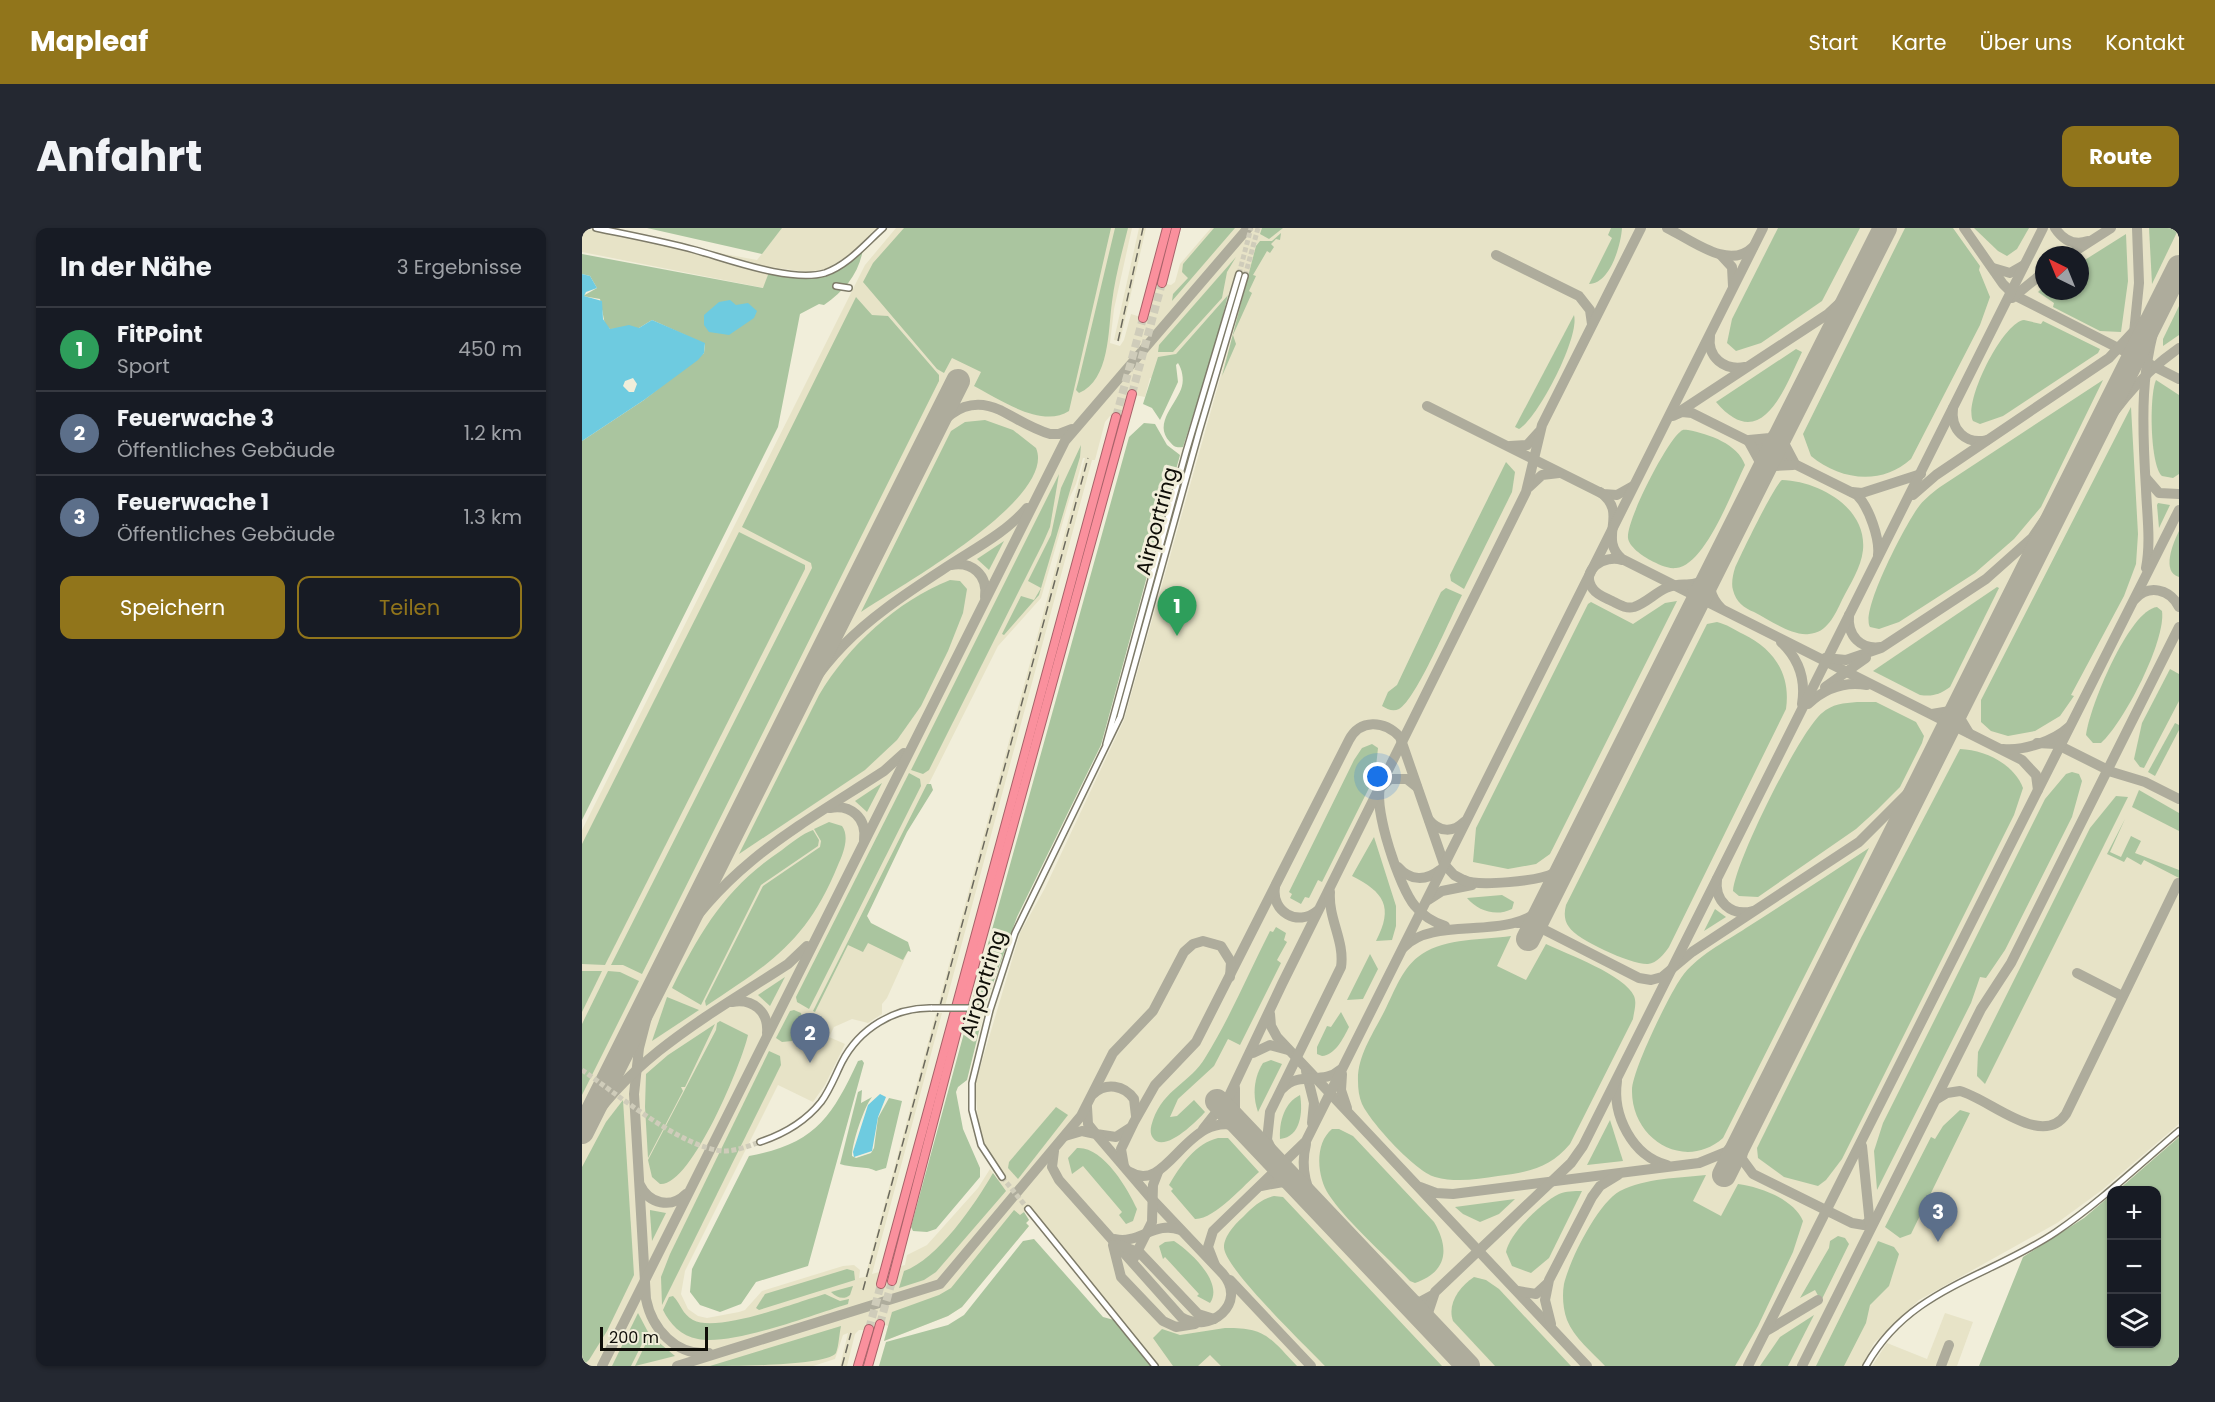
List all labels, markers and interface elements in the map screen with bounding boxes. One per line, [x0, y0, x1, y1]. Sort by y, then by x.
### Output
text: Mapleaf [30, 22, 148, 61]
text: Start [1809, 28, 1858, 57]
text: Karte [1891, 28, 1947, 57]
text: Über uns [1980, 28, 2072, 57]
text: Kontakt [2105, 28, 2185, 57]
button: Route [2062, 126, 2179, 187]
text: Anfahrt [36, 127, 202, 186]
north arrow [2035, 246, 2089, 300]
text: In der Nähe [60, 249, 212, 285]
text: 3 Ergebnisse [397, 253, 522, 281]
text: FitPoint [117, 319, 202, 350]
text: 1 [76, 335, 83, 363]
text: 450 m [458, 335, 522, 363]
text: Sport [117, 352, 170, 380]
text: Feuerwache 3 [117, 403, 274, 434]
text: 2 [74, 419, 85, 447]
text: 1.2 km [464, 419, 522, 447]
text: Öffentliches Gebäude [117, 436, 335, 464]
street label: Airportring [1128, 464, 1185, 578]
text: Feuerwache 1 [117, 487, 269, 518]
text: 3 [73, 503, 86, 531]
text: 1.3 km [463, 503, 522, 531]
text: Öffentliches Gebäude [117, 520, 335, 548]
button: Speichern [60, 576, 285, 639]
button: Teilen [297, 576, 522, 639]
pin: 1 [1158, 586, 1196, 636]
your location [1363, 762, 1392, 791]
street label: Airportring [952, 927, 1013, 1041]
pin: 2 [790, 1014, 830, 1063]
map controls [2107, 1186, 2161, 1348]
button: + [2107, 1186, 2161, 1240]
pin: 3 [1918, 1192, 1958, 1242]
button: − [2107, 1240, 2161, 1294]
button: layers [2107, 1294, 2161, 1348]
scale bar [600, 1324, 708, 1352]
text: 200 m [609, 1326, 659, 1349]

